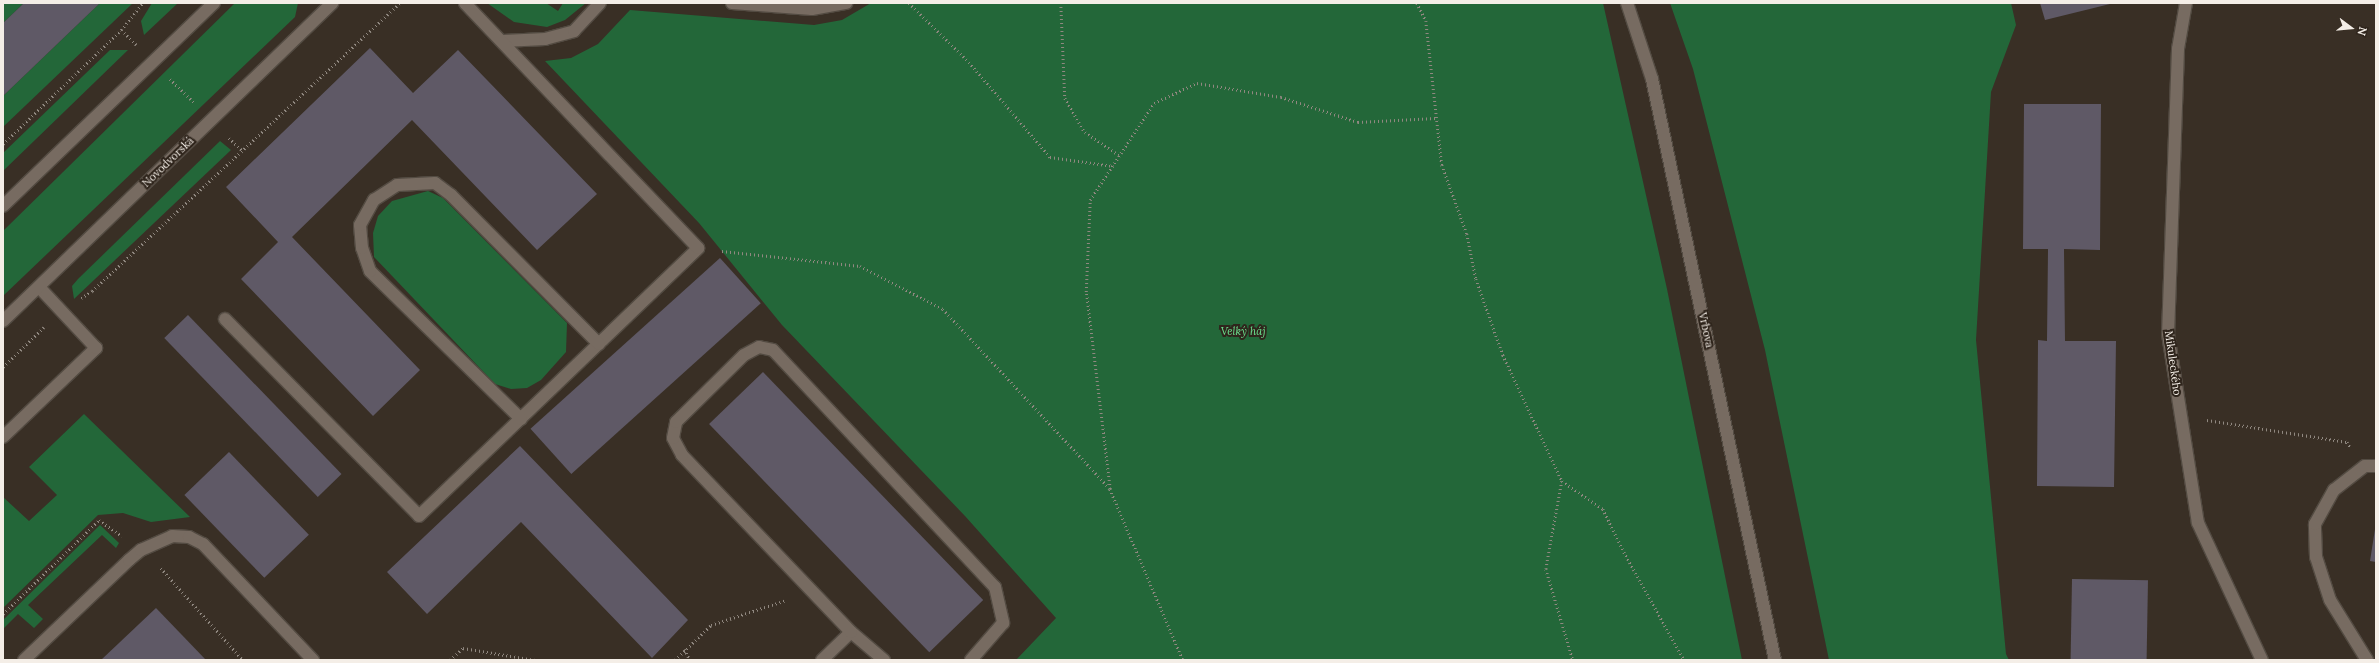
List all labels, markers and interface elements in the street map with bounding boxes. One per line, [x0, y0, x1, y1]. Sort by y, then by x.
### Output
north arrow [2331, 8, 2371, 48]
text: N [2355, 25, 2370, 37]
street label: Novodvorská [140, 134, 196, 190]
street label: Vrbova [1696, 311, 1716, 349]
park label: Velký háj [1221, 324, 1265, 338]
street label: Mikuleckého [2162, 330, 2184, 396]

